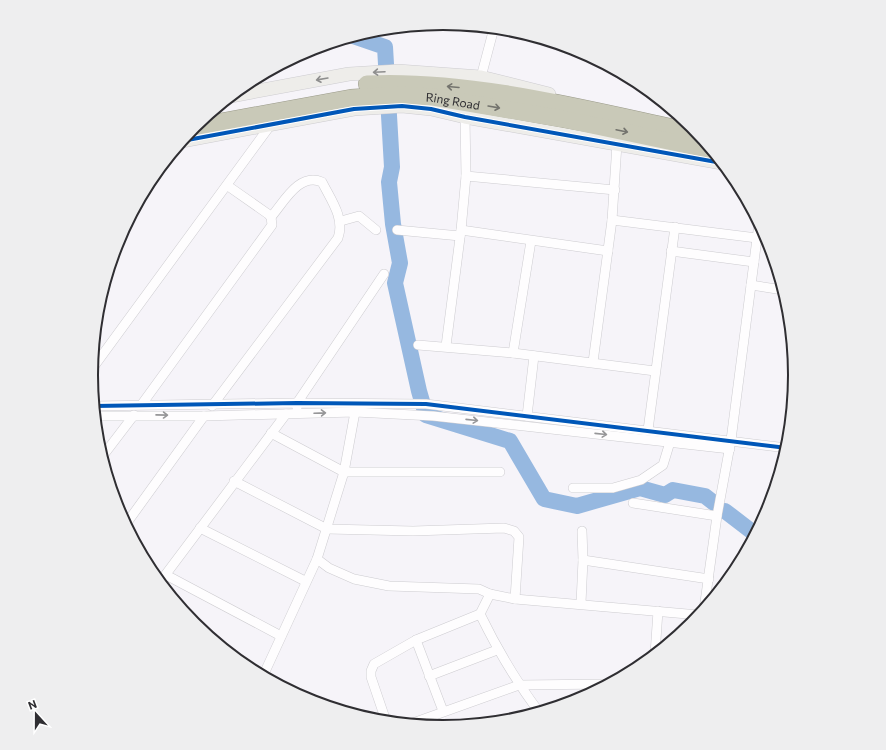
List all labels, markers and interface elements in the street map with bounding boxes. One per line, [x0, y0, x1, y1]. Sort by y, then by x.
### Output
one-way arrow [373, 68, 386, 76]
one-way arrow [316, 75, 329, 83]
one-way arrow [447, 84, 460, 91]
street label: Ring Road [425, 90, 481, 112]
one-way arrow [487, 104, 500, 112]
one-way arrow [615, 128, 628, 136]
one-way arrow [313, 409, 326, 416]
one-way arrow [155, 412, 168, 419]
one-way arrow [465, 416, 478, 424]
one-way arrow [594, 431, 607, 438]
north arrow [16, 694, 56, 734]
text: N [26, 697, 38, 712]

